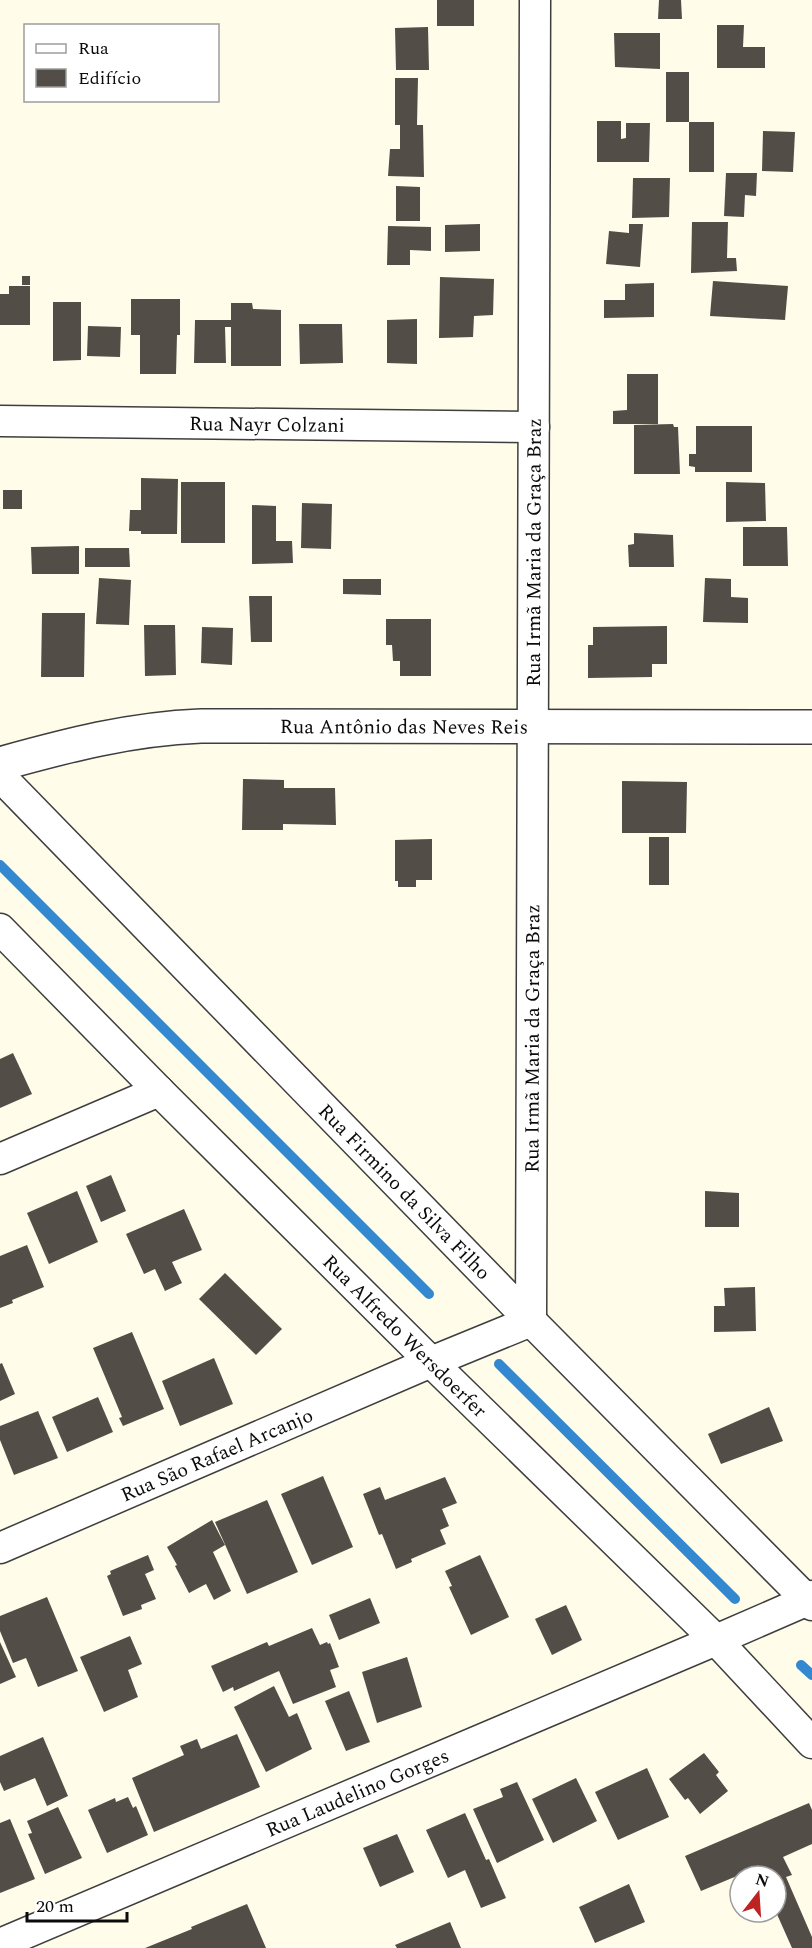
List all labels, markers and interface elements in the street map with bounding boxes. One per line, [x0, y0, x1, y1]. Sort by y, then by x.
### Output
legend [24, 24, 219, 102]
text: Rua [78, 35, 109, 62]
text: Edifício [78, 65, 141, 92]
street label: Rua Nayr Colzani [189, 409, 345, 441]
street label: Rua Irmã Maria da Graça Braz [519, 418, 550, 687]
street label: Rua Antônio das Neves Reis [280, 712, 528, 743]
street label: Rua Irmã Maria da Graça Braz [517, 904, 548, 1173]
street label: Rua Firmino da Silva Filho [311, 1097, 497, 1287]
street label: Rua Alfredo Wersdoerfer [315, 1248, 494, 1425]
street label: Rua São Rafael Arcanjo [116, 1401, 318, 1510]
street label: Rua Laudelino Gorges [261, 1741, 454, 1846]
north arrow [728, 1864, 788, 1924]
text: N [752, 1867, 772, 1894]
scale bar [27, 1885, 128, 1923]
text: 20 m [36, 1893, 74, 1920]

